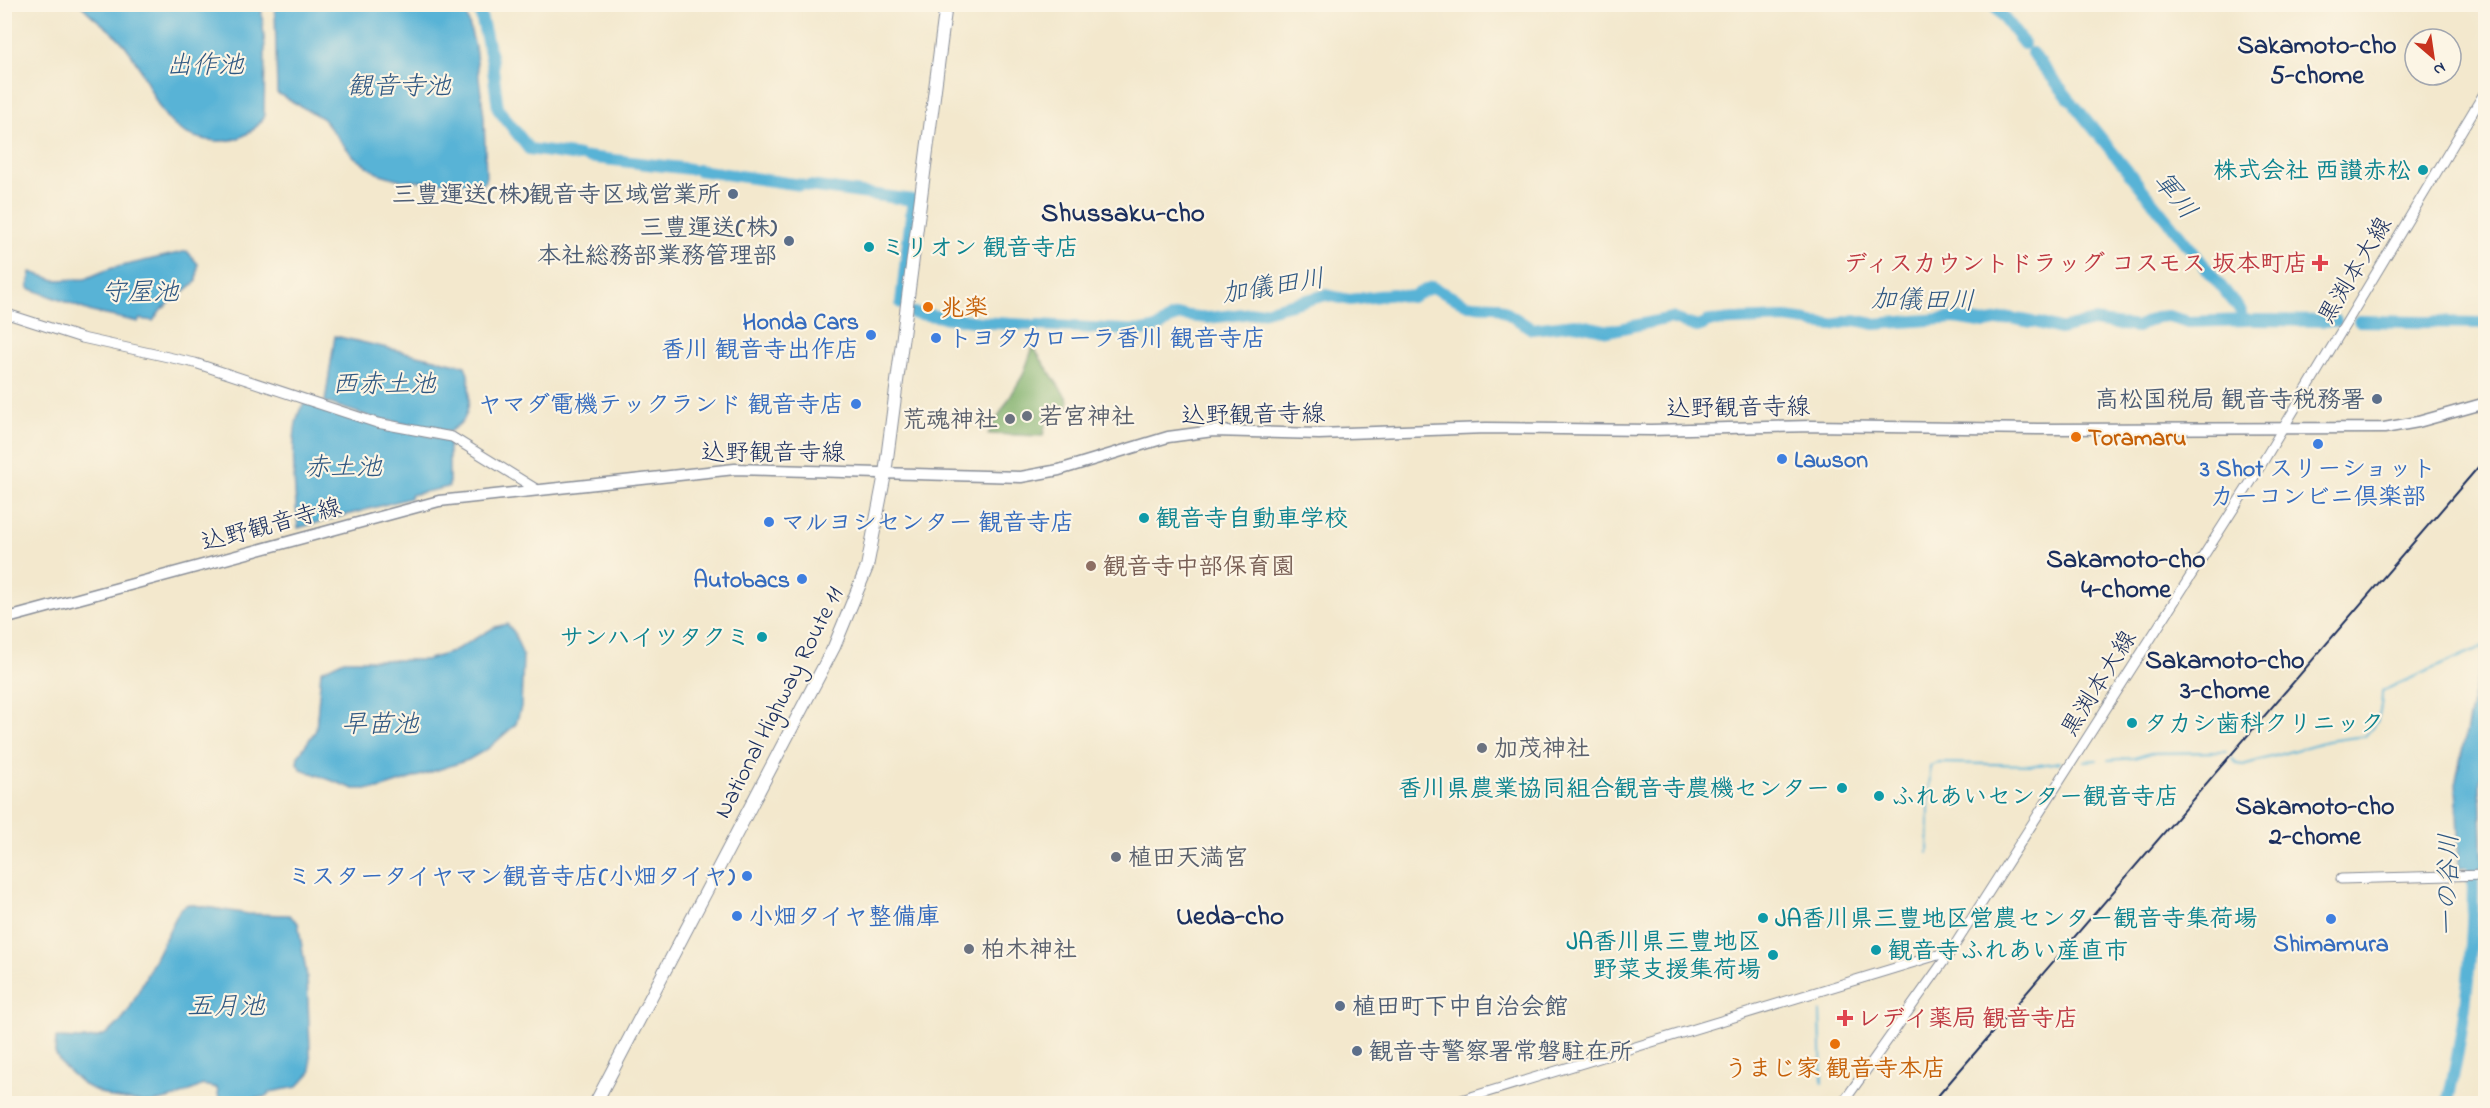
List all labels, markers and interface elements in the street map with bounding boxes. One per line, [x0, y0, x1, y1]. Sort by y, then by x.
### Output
north arrow [2403, 27, 2463, 87]
district label: Sakamoto-cho 5-chome [2237, 28, 2397, 96]
water label: 出作池 [166, 48, 245, 86]
text: N [2429, 55, 2450, 82]
water label: 観音寺池 [347, 69, 452, 107]
place label: 株式会社 西讃赤松 [2213, 155, 2411, 190]
marker: 株式会社 西讃赤松 [2416, 163, 2430, 177]
water label: 軍川 [2143, 165, 2205, 229]
place label: 三豊運送(株)観音寺区域営業所 [392, 179, 721, 214]
marker: 三豊運送(株)観音寺区域営業所 [726, 187, 740, 201]
district label: Shussaku-cho [1041, 195, 1205, 234]
street label: 黒渕本大線 [2310, 211, 2402, 332]
place label: 三豊運送(株) 本社総務部業務管理部 [537, 212, 777, 275]
place label: ミリオン 観音寺店 [881, 232, 1079, 267]
marker: 三豊運送(株) 本社総務部業務管理部 [782, 234, 796, 248]
marker: ミリオン 観音寺店 [862, 240, 876, 254]
place label: ディスカウントドラッグ コスモス 坂本町店 [1844, 248, 2308, 283]
marker: ディスカウントドラッグ コスモス 坂本町店 [2313, 256, 2327, 270]
water label: 加儀田川 [1219, 261, 1328, 315]
water label: 守屋池 [101, 275, 180, 313]
water label: 加儀田川 [1871, 282, 1975, 322]
place label: 兆楽 [940, 292, 988, 327]
marker: 兆楽 [921, 300, 935, 314]
place label: Honda Cars 香川 観音寺出作店 [661, 306, 859, 369]
place label: トヨタカローラ香川 観音寺店 [948, 323, 1266, 358]
marker: Honda Cars 香川 観音寺出作店 [864, 328, 878, 342]
marker: トヨタカローラ香川 観音寺店 [929, 331, 943, 345]
water label: 西赤土池 [332, 367, 437, 405]
place label: 高松国税局 観音寺税務署 [2095, 384, 2365, 419]
place label: ヤマダ電機テックランド 観音寺店 [478, 389, 844, 424]
street label: 込野観音寺線 [1666, 391, 1810, 428]
marker: 高松国税局 観音寺税務署 [2370, 392, 2384, 406]
marker: ヤマダ電機テックランド 観音寺店 [849, 397, 863, 411]
street label: 込野観音寺線 [1181, 398, 1325, 435]
place label: 若宮神社 [1039, 401, 1135, 436]
place label: 荒魂神社 [902, 404, 998, 439]
marker: 若宮神社 [1020, 409, 1034, 423]
marker: 荒魂神社 [1003, 412, 1017, 426]
place label: Toramaru [2088, 422, 2187, 457]
marker: Toramaru [2069, 430, 2083, 444]
street label: 込野観音寺線 [701, 437, 845, 472]
marker: 3 Shot スリーショット カーコンビニ倶楽部 [2311, 437, 2325, 451]
place label: Lawson [1794, 444, 1868, 479]
water label: 赤土池 [304, 450, 383, 488]
marker: Lawson [1775, 452, 1789, 466]
place label: 3 Shot スリーショット カーコンビニ倶楽部 [2199, 453, 2436, 516]
street label: 込野観音寺線 [198, 491, 346, 562]
place label: 観音寺自動車学校 [1156, 503, 1348, 538]
place label: マルヨシセンター 観音寺店 [781, 507, 1075, 542]
marker: 観音寺自動車学校 [1137, 511, 1151, 525]
marker: マルヨシセンター 観音寺店 [762, 515, 776, 529]
district label: Sakamoto-cho 4-chome [2046, 542, 2206, 610]
place label: 観音寺中部保育園 [1103, 551, 1295, 586]
marker: 観音寺中部保育園 [1084, 559, 1098, 573]
place label: Autobacs [693, 564, 790, 599]
marker: Autobacs [795, 572, 809, 586]
street label: National Highway Route 11 [707, 581, 855, 826]
place label: サンハイツタクミ [559, 622, 750, 657]
street label: 黒渕本大線 [2053, 624, 2147, 744]
marker: サンハイツタクミ [755, 630, 769, 644]
district label: Sakamoto-cho 3-chome [2145, 643, 2305, 711]
water label: 早苗池 [341, 707, 420, 745]
place label: タカシ歯科クリニック [2144, 708, 2384, 743]
marker: タカシ歯科クリニック [2125, 716, 2139, 730]
place label: 加茂神社 [1494, 733, 1590, 768]
marker: 加茂神社 [1475, 741, 1489, 755]
place label: 香川県農業協同組合観音寺農機センター [1398, 773, 1830, 808]
marker: 香川県農業協同組合観音寺農機センター [1835, 781, 1849, 795]
place label: ふれあいセンター観音寺店 [1891, 781, 2179, 816]
marker: ふれあいセンター観音寺店 [1872, 789, 1886, 803]
district label: Sakamoto-cho 2-chome [2235, 789, 2395, 857]
water label: 一の谷川 [2430, 833, 2470, 937]
place label: 植田天満宮 [1128, 842, 1248, 877]
marker: 植田天満宮 [1109, 850, 1123, 864]
place label: ミスタータイヤマン観音寺店(小畑タイヤ) [287, 861, 735, 896]
marker: ミスタータイヤマン観音寺店(小畑タイヤ) [740, 869, 754, 883]
district label: Ueda-cho [1176, 898, 1284, 937]
place label: 小畑タイヤ整備庫 [749, 901, 940, 936]
place label: JA香川県三豊地区営農センター観音寺集荷場 [1775, 903, 2258, 938]
marker: 小畑タイヤ整備庫 [730, 909, 744, 923]
marker: JA香川県三豊地区営農センター観音寺集荷場 [1756, 911, 1770, 925]
marker: Shimamura [2324, 912, 2338, 926]
place label: JA香川県三豊地区 野菜支援集荷場 [1567, 926, 1761, 989]
place label: Shimamura [2273, 928, 2389, 963]
place label: 柏木神社 [981, 934, 1077, 969]
place label: 観音寺ふれあい産直市 [1888, 935, 2128, 970]
marker: 柏木神社 [962, 942, 976, 956]
marker: 観音寺ふれあい産直市 [1869, 943, 1883, 957]
marker: JA香川県三豊地区 野菜支援集荷場 [1766, 948, 1780, 962]
water label: 五月池 [187, 989, 266, 1027]
place label: 植田町下中自治会館 [1352, 991, 1568, 1026]
marker: 植田町下中自治会館 [1333, 999, 1347, 1013]
place label: レデイ薬局 観音寺店 [1857, 1003, 2079, 1038]
marker: レデイ薬局 観音寺店 [1838, 1011, 1852, 1025]
place label: 観音寺警察署常磐駐在所 [1369, 1036, 1633, 1071]
marker: うまじ家 観音寺本店 [1828, 1037, 1842, 1051]
marker: 観音寺警察署常磐駐在所 [1350, 1044, 1364, 1058]
place label: うまじ家 観音寺本店 [1724, 1053, 1946, 1088]

